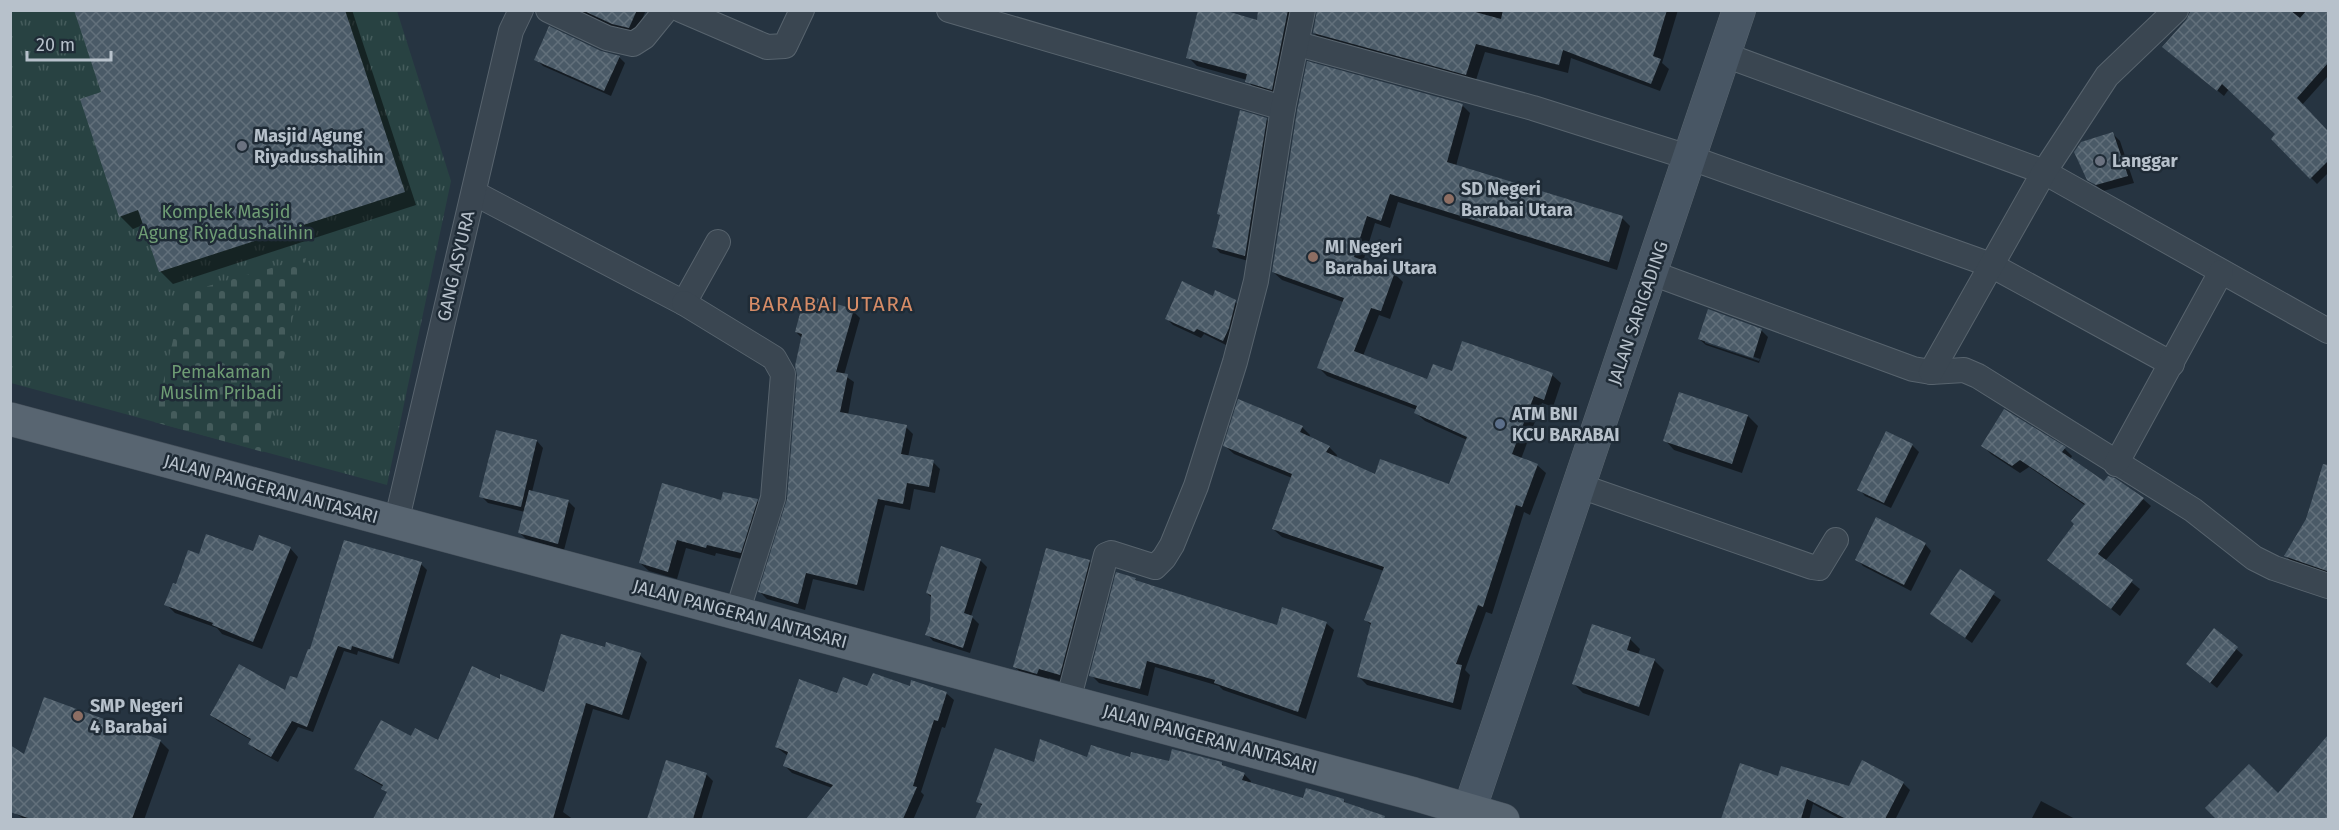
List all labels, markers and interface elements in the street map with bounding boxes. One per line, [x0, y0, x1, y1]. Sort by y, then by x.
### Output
scale bar [27, 24, 111, 62]
text: 20 m [36, 34, 75, 56]
place label: Masjid Agung Riyadusshalihin [254, 125, 384, 168]
marker: Masjid Agung Riyadusshalihin [235, 139, 249, 153]
place label: Langgar [2112, 150, 2179, 172]
marker: Langgar [2093, 154, 2107, 168]
place label: SD Negeri Barabai Utara [1461, 178, 1573, 221]
marker: SD Negeri Barabai Utara [1442, 192, 1456, 206]
park label: Komplek Masjid Agung Riyadushalihin [138, 201, 314, 244]
street label: GANG ASYURA [433, 208, 480, 323]
place label: MI Negeri Barabai Utara [1325, 236, 1437, 279]
street label: JALAN SARIGADING [1603, 238, 1673, 388]
marker: MI Negeri Barabai Utara [1306, 250, 1320, 264]
district label: BARABAI UTARA [748, 291, 914, 317]
park label: Pemakaman Muslim Pribadi [160, 361, 282, 404]
place label: ATM BNI KCU BARABAI [1511, 403, 1620, 446]
marker: ATM BNI KCU BARABAI [1493, 417, 1507, 431]
street label: JALAN PANGERAN ANTASARI [161, 450, 381, 528]
street label: JALAN PANGERAN ANTASARI [630, 575, 850, 653]
place label: SMP Negeri 4 Barabai [90, 695, 183, 738]
street label: JALAN PANGERAN ANTASARI [1100, 700, 1320, 778]
marker: SMP Negeri 4 Barabai [71, 709, 85, 723]

